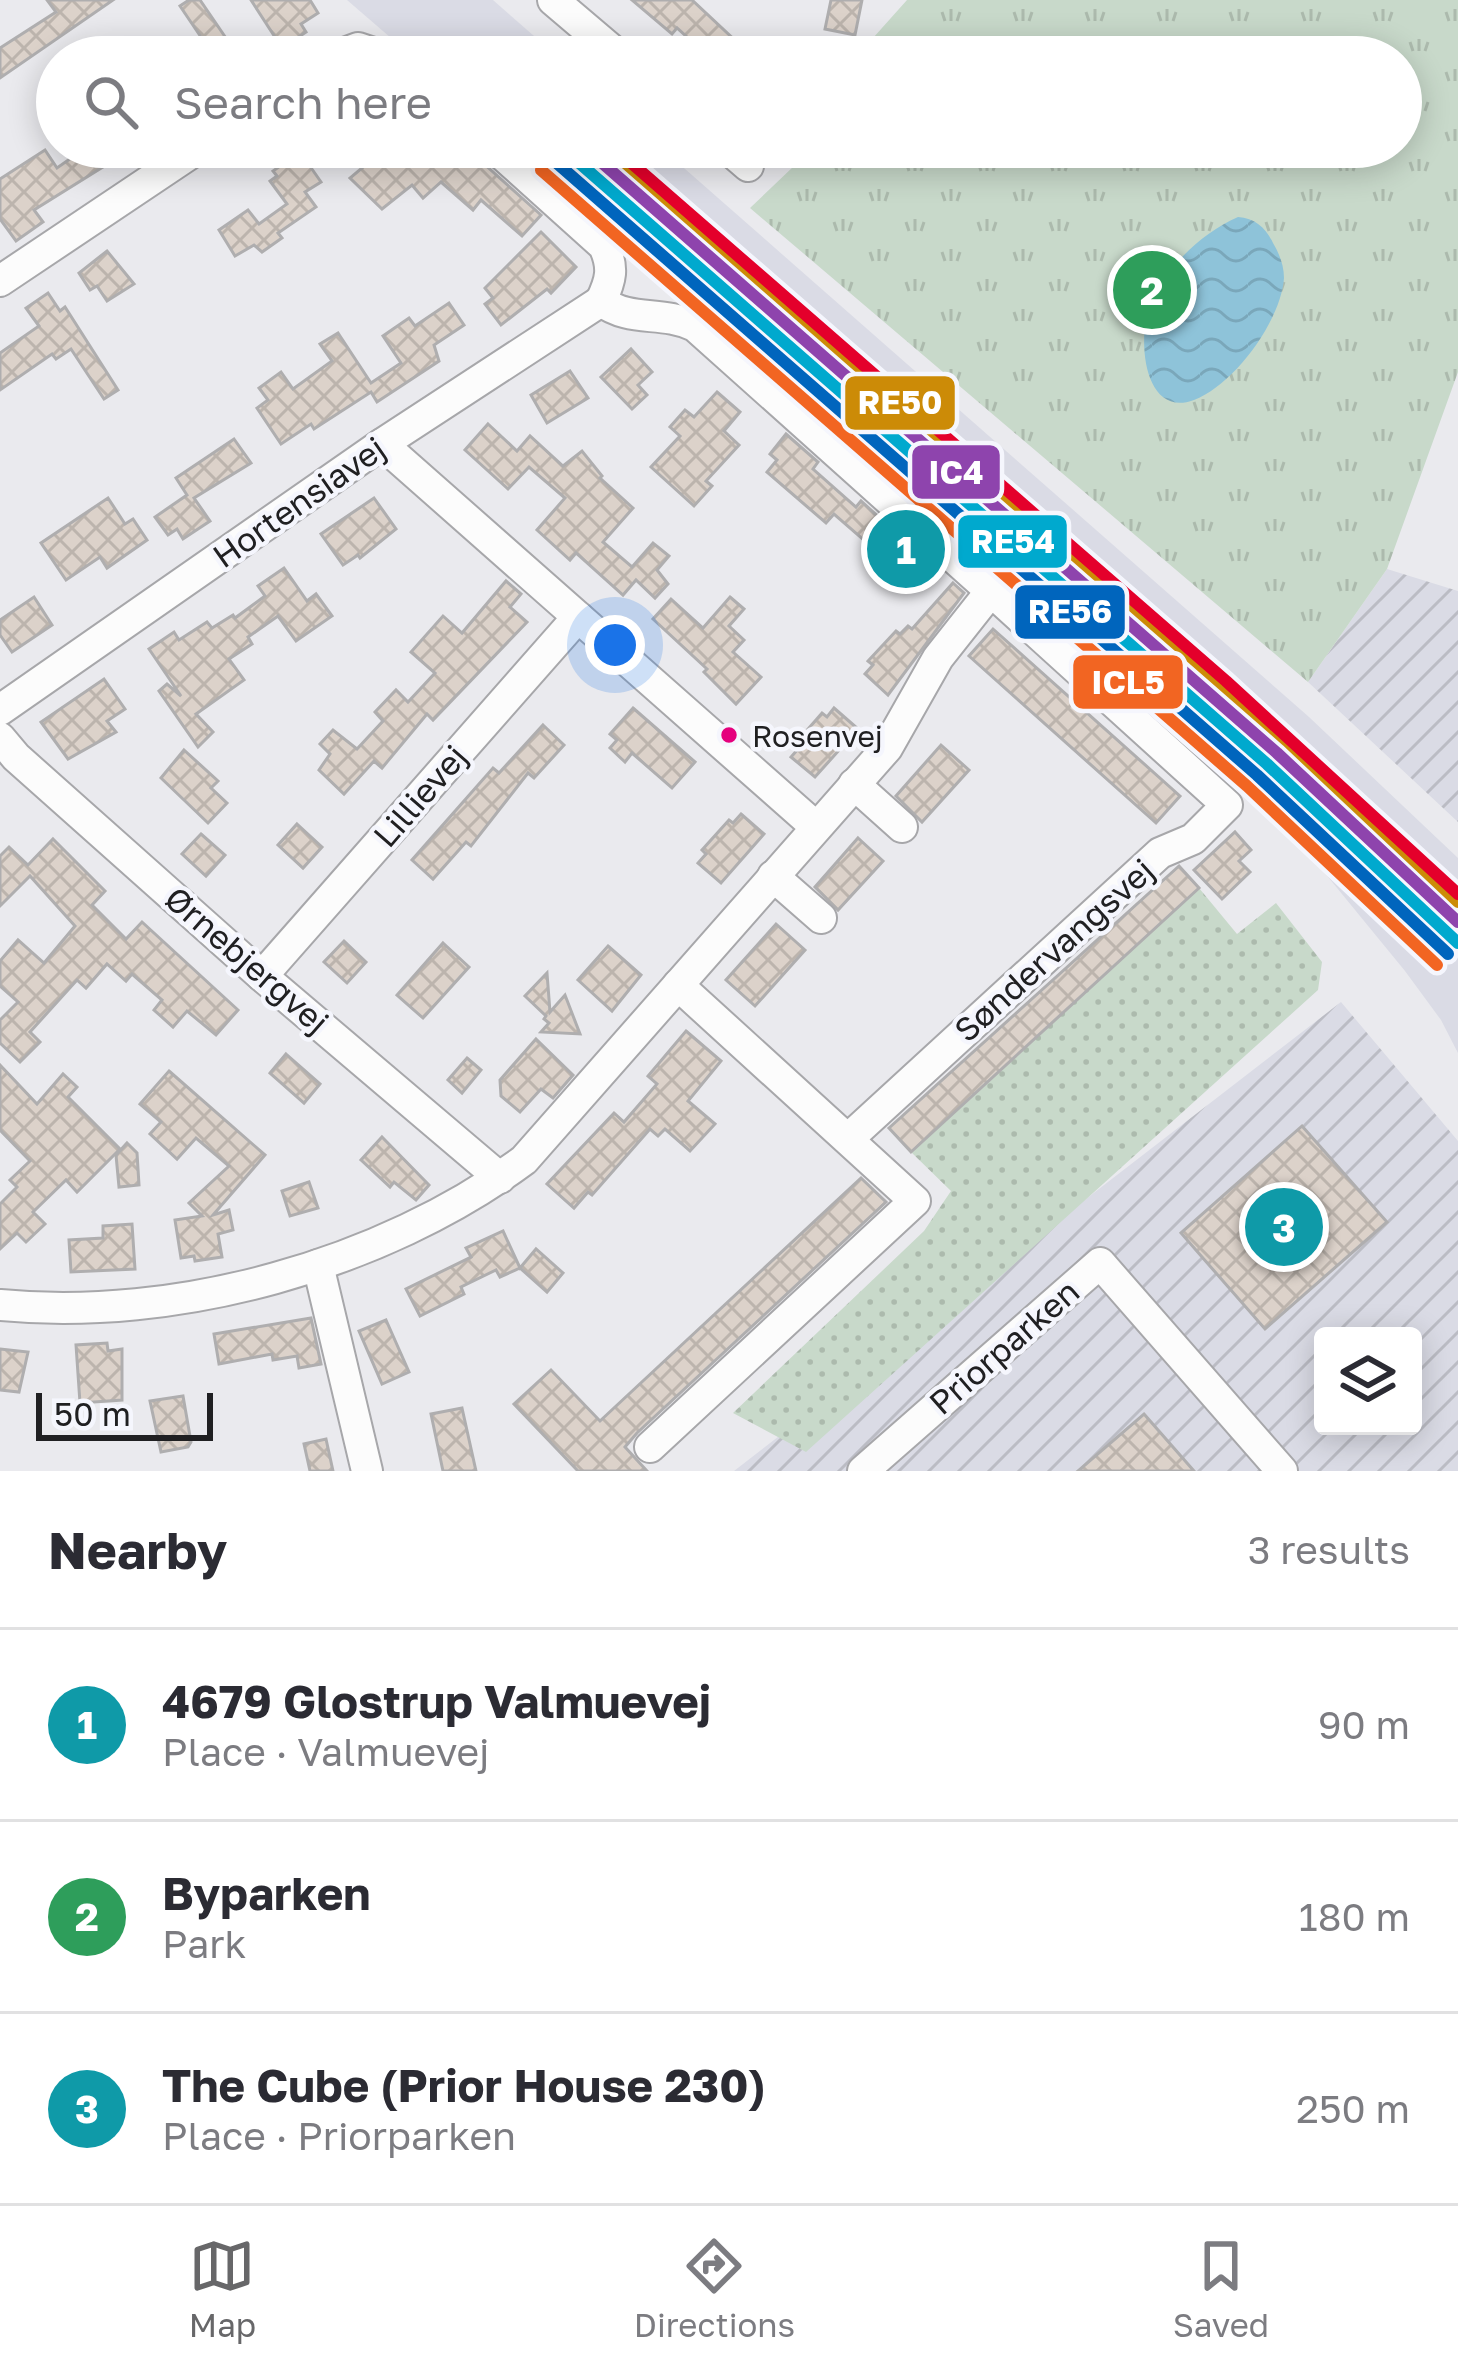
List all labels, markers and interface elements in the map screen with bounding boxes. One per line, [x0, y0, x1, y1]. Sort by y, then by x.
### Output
search box [36, 36, 1422, 168]
icon: search [78, 69, 144, 135]
text: Search here [174, 75, 432, 129]
pin: 2 [1113, 245, 1191, 335]
line badge: RE50 [843, 374, 957, 432]
text: RE50 [857, 382, 943, 421]
street label: Hortensiavej [205, 428, 392, 575]
line badge: IC4 [910, 443, 1002, 501]
text: IC4 [928, 452, 984, 491]
pin: 1 [867, 504, 945, 594]
line badge: RE54 [956, 513, 1069, 570]
text: RE54 [971, 521, 1055, 560]
line badge: RE56 [1013, 583, 1127, 641]
text: RE56 [1028, 591, 1112, 630]
your location [585, 615, 645, 675]
line badge: ICL5 [1071, 653, 1185, 711]
text: ICL5 [1091, 662, 1165, 701]
place label: Rosenvej [752, 718, 883, 754]
marker: Rosenvej [718, 724, 740, 746]
street label: Lillievej [365, 737, 474, 854]
street label: Søndervangsvej [946, 850, 1161, 1049]
street label: Ørnebjergvej [158, 878, 337, 1041]
pin: 3 [1245, 1182, 1323, 1272]
street label: Priorparken [921, 1271, 1086, 1422]
map controls [1314, 1327, 1422, 1435]
button: layers [1314, 1327, 1422, 1435]
scale bar [36, 1387, 213, 1440]
text: 50 m [54, 1394, 131, 1433]
text: Nearby [48, 1519, 227, 1580]
text: 3 results [1248, 1526, 1410, 1573]
text: 4679 Glostrup Valmuevej [162, 1674, 711, 1728]
text: 1 [77, 1701, 97, 1748]
text: 90 m [1318, 1701, 1410, 1748]
text: Place · Valmuevej [162, 1728, 490, 1775]
text: Byparken [162, 1866, 371, 1920]
text: 2 [75, 1893, 99, 1940]
text: 180 m [1299, 1893, 1410, 1940]
text: Park [162, 1920, 246, 1967]
text: The Cube (Prior House 230) [162, 2058, 766, 2112]
text: 3 [75, 2085, 99, 2132]
text: 250 m [1296, 2085, 1410, 2132]
text: Place · Priorparken [162, 2112, 516, 2159]
tab: Map [189, 2233, 256, 2344]
tab: Directions [634, 2233, 795, 2344]
tab: Saved [1173, 2233, 1269, 2344]

